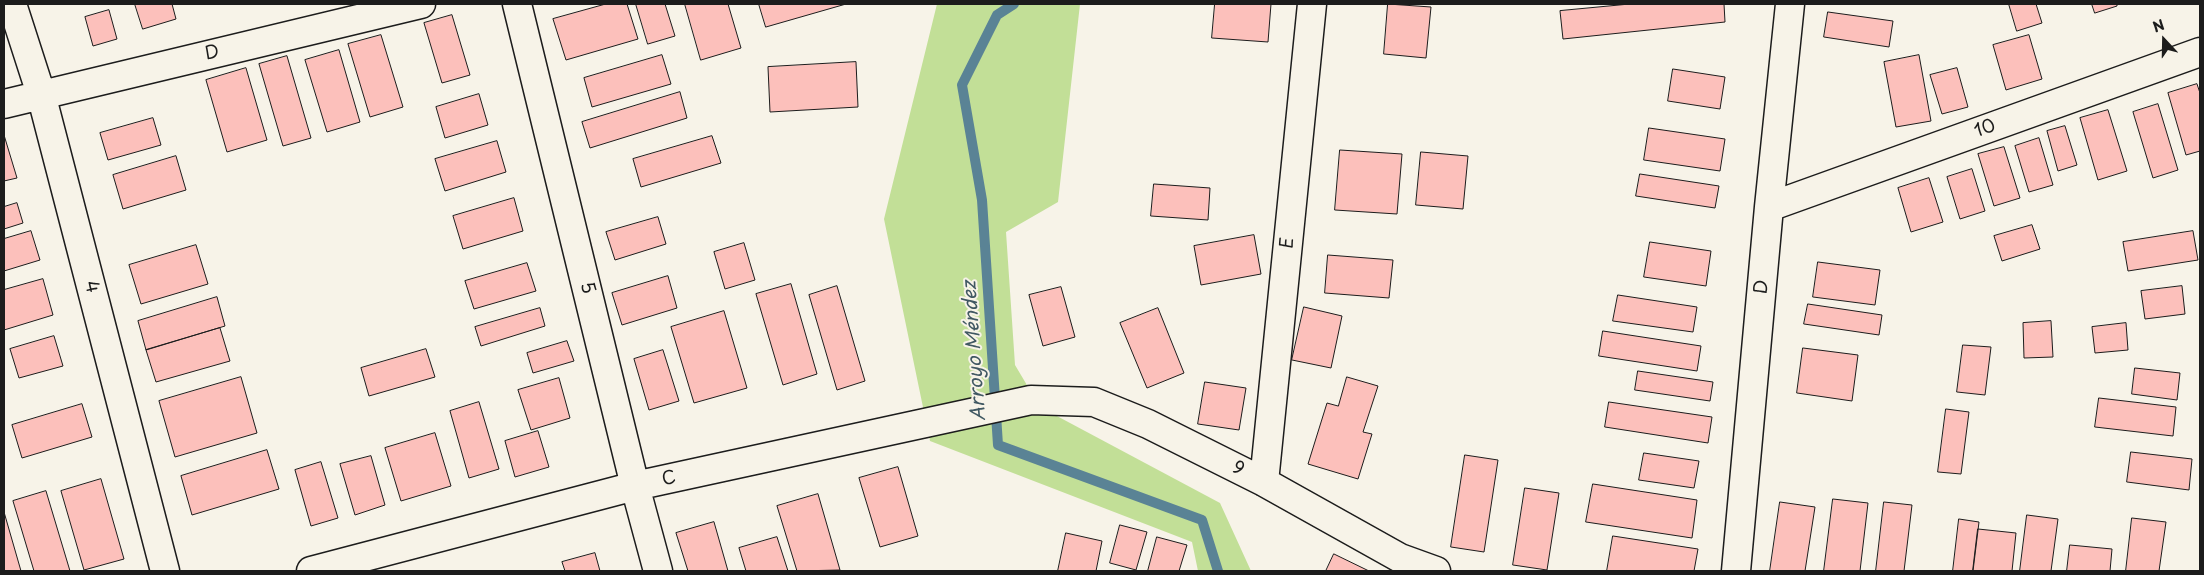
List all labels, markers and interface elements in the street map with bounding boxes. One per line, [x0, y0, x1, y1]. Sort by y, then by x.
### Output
text: N [2150, 14, 2167, 37]
north arrow [2139, 15, 2189, 65]
street label: D [203, 41, 221, 65]
street label: 10 [1971, 115, 1999, 143]
street label: E [1277, 236, 1299, 250]
street label: 4 [79, 278, 103, 296]
street label: D [1751, 279, 1773, 295]
street label: 5 [575, 280, 599, 296]
water label: Arroyo Méndez [959, 280, 991, 422]
street label: 9 [1228, 457, 1248, 481]
street label: C [660, 467, 678, 491]

